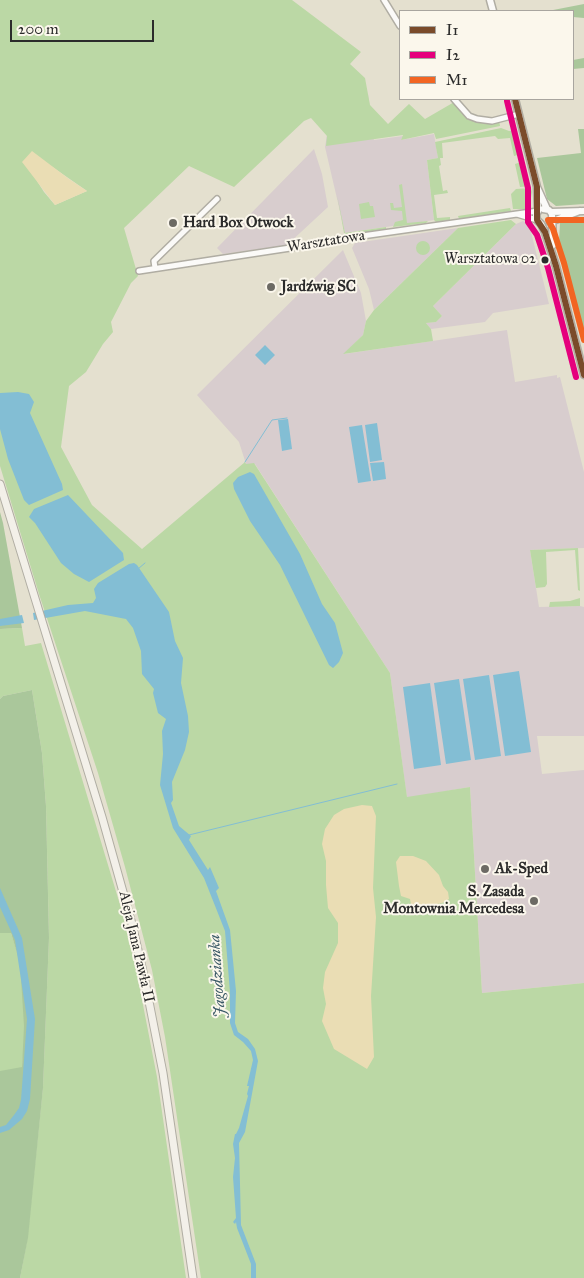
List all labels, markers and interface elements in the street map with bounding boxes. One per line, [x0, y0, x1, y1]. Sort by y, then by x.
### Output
scale bar [12, 10, 156, 42]
legend [399, 10, 574, 100]
text: 200 m [18, 20, 59, 38]
text: I1 [446, 21, 458, 39]
text: I2 [446, 46, 460, 64]
text: M1 [446, 71, 467, 89]
place label: Hard Box Otwock [183, 214, 293, 232]
marker: Hard Box Otwock [167, 217, 179, 229]
street label: Warsztatowa [286, 227, 366, 257]
place label: Warsztatowa 02 [445, 252, 536, 268]
marker: Warsztatowa 02 [540, 255, 550, 265]
place label: Jardźwig SC [281, 278, 356, 296]
marker: Jardźwig SC [265, 281, 277, 293]
place label: Ak-Sped [495, 860, 548, 878]
marker: Ak-Sped [479, 863, 491, 875]
place label: S. Zasada Montownia Mercedesa [383, 883, 524, 918]
street label: Aleja Jana Pawła II [114, 889, 158, 1005]
marker: S. Zasada Montownia Mercedesa [528, 895, 540, 907]
water label: Jagodzianka [206, 934, 230, 1018]

